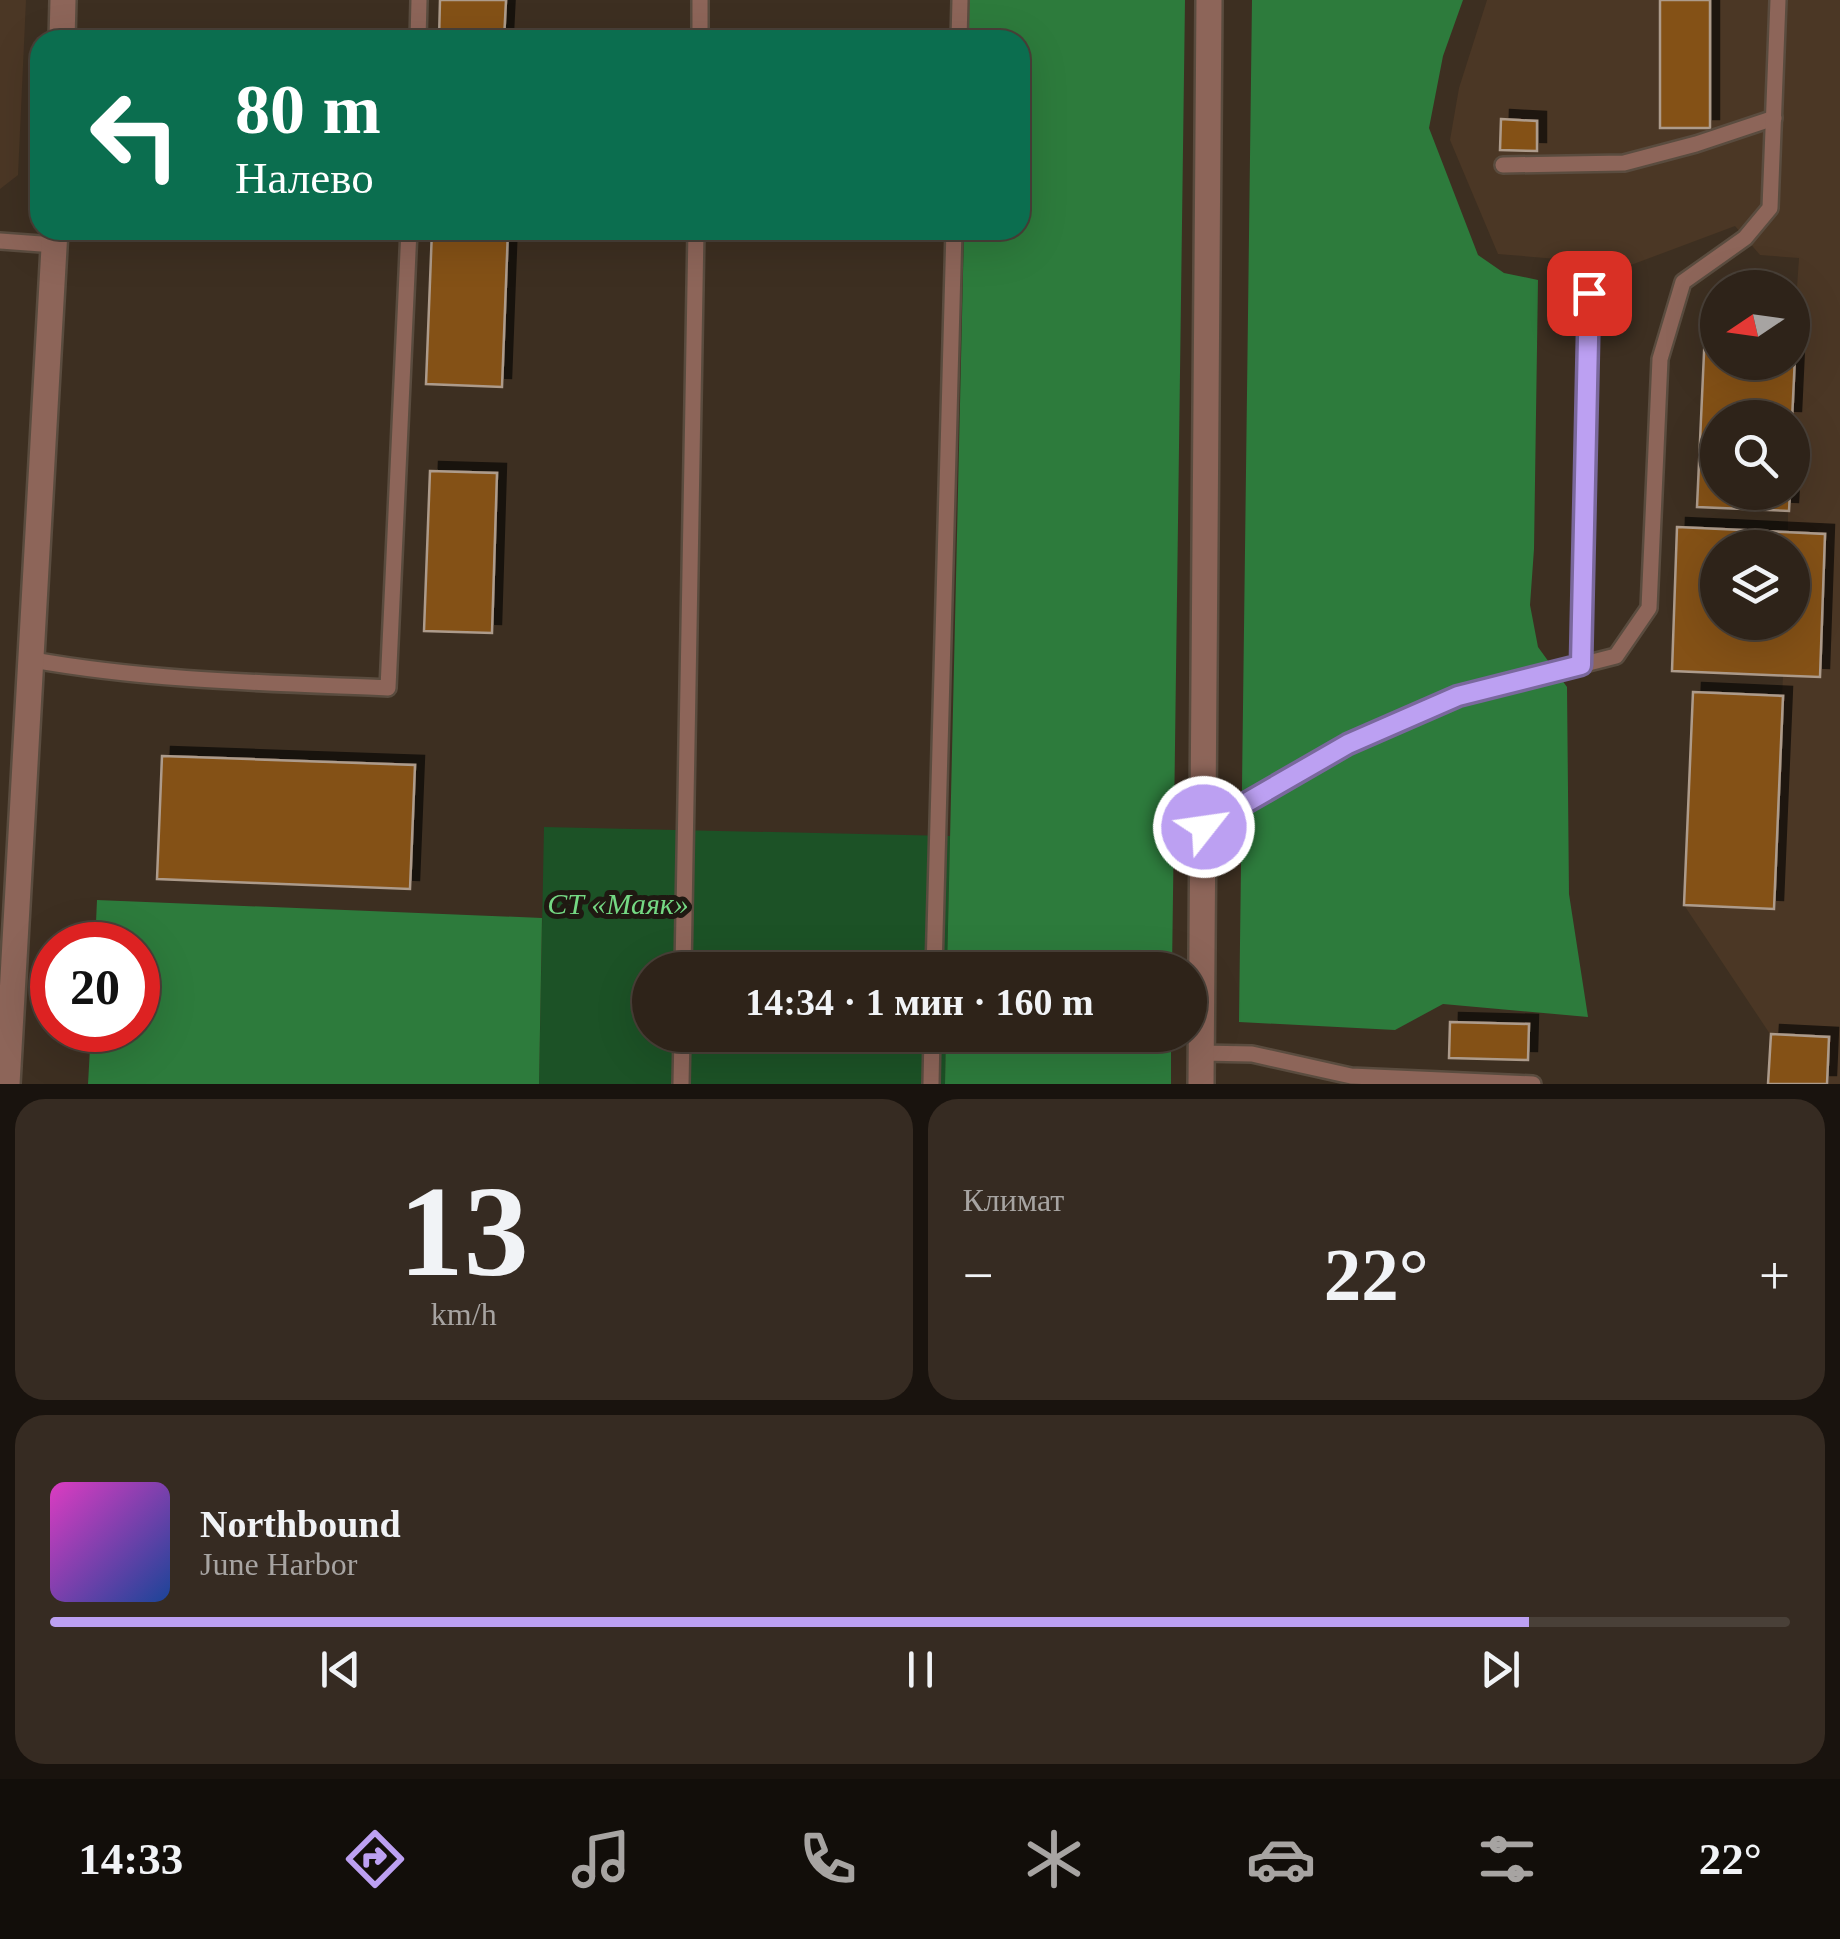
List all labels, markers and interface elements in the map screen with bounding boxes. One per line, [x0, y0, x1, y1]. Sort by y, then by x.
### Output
icon: left [70, 70, 200, 200]
text: 80 m [235, 71, 381, 148]
text: Налево [235, 153, 374, 203]
pin [1547, 251, 1632, 336]
icon: arrive [1562, 266, 1617, 321]
north arrow [1700, 270, 1810, 380]
map controls [1700, 270, 1810, 640]
button: search [1700, 400, 1810, 510]
button: layers [1700, 530, 1810, 640]
position arrow [1152, 775, 1256, 879]
park label: СТ «Маяк» [547, 887, 689, 920]
speed limit sign: 20 [30, 922, 160, 1052]
text: 14:34 · 1 мин · 160 m [745, 981, 1094, 1023]
text: 13 [399, 1159, 529, 1303]
text: Климат [963, 1182, 1064, 1218]
text: 22° [1324, 1233, 1429, 1316]
text: − [963, 1245, 994, 1306]
text: + [1759, 1245, 1790, 1306]
text: km/h [431, 1296, 497, 1332]
text: Northbound [200, 1503, 401, 1545]
text: June Harbor [200, 1546, 357, 1582]
icon: previous [313, 1642, 368, 1697]
icon: pause [893, 1642, 948, 1697]
icon: next [1473, 1642, 1528, 1697]
icon: directions [340, 1824, 410, 1894]
icon: music [566, 1824, 636, 1894]
icon: phone [793, 1824, 863, 1894]
icon: climate [1019, 1824, 1089, 1894]
icon: car [1246, 1824, 1316, 1894]
icon: filters [1472, 1824, 1542, 1894]
text: 14:33 [78, 1834, 183, 1884]
text: 22° [1699, 1834, 1762, 1884]

